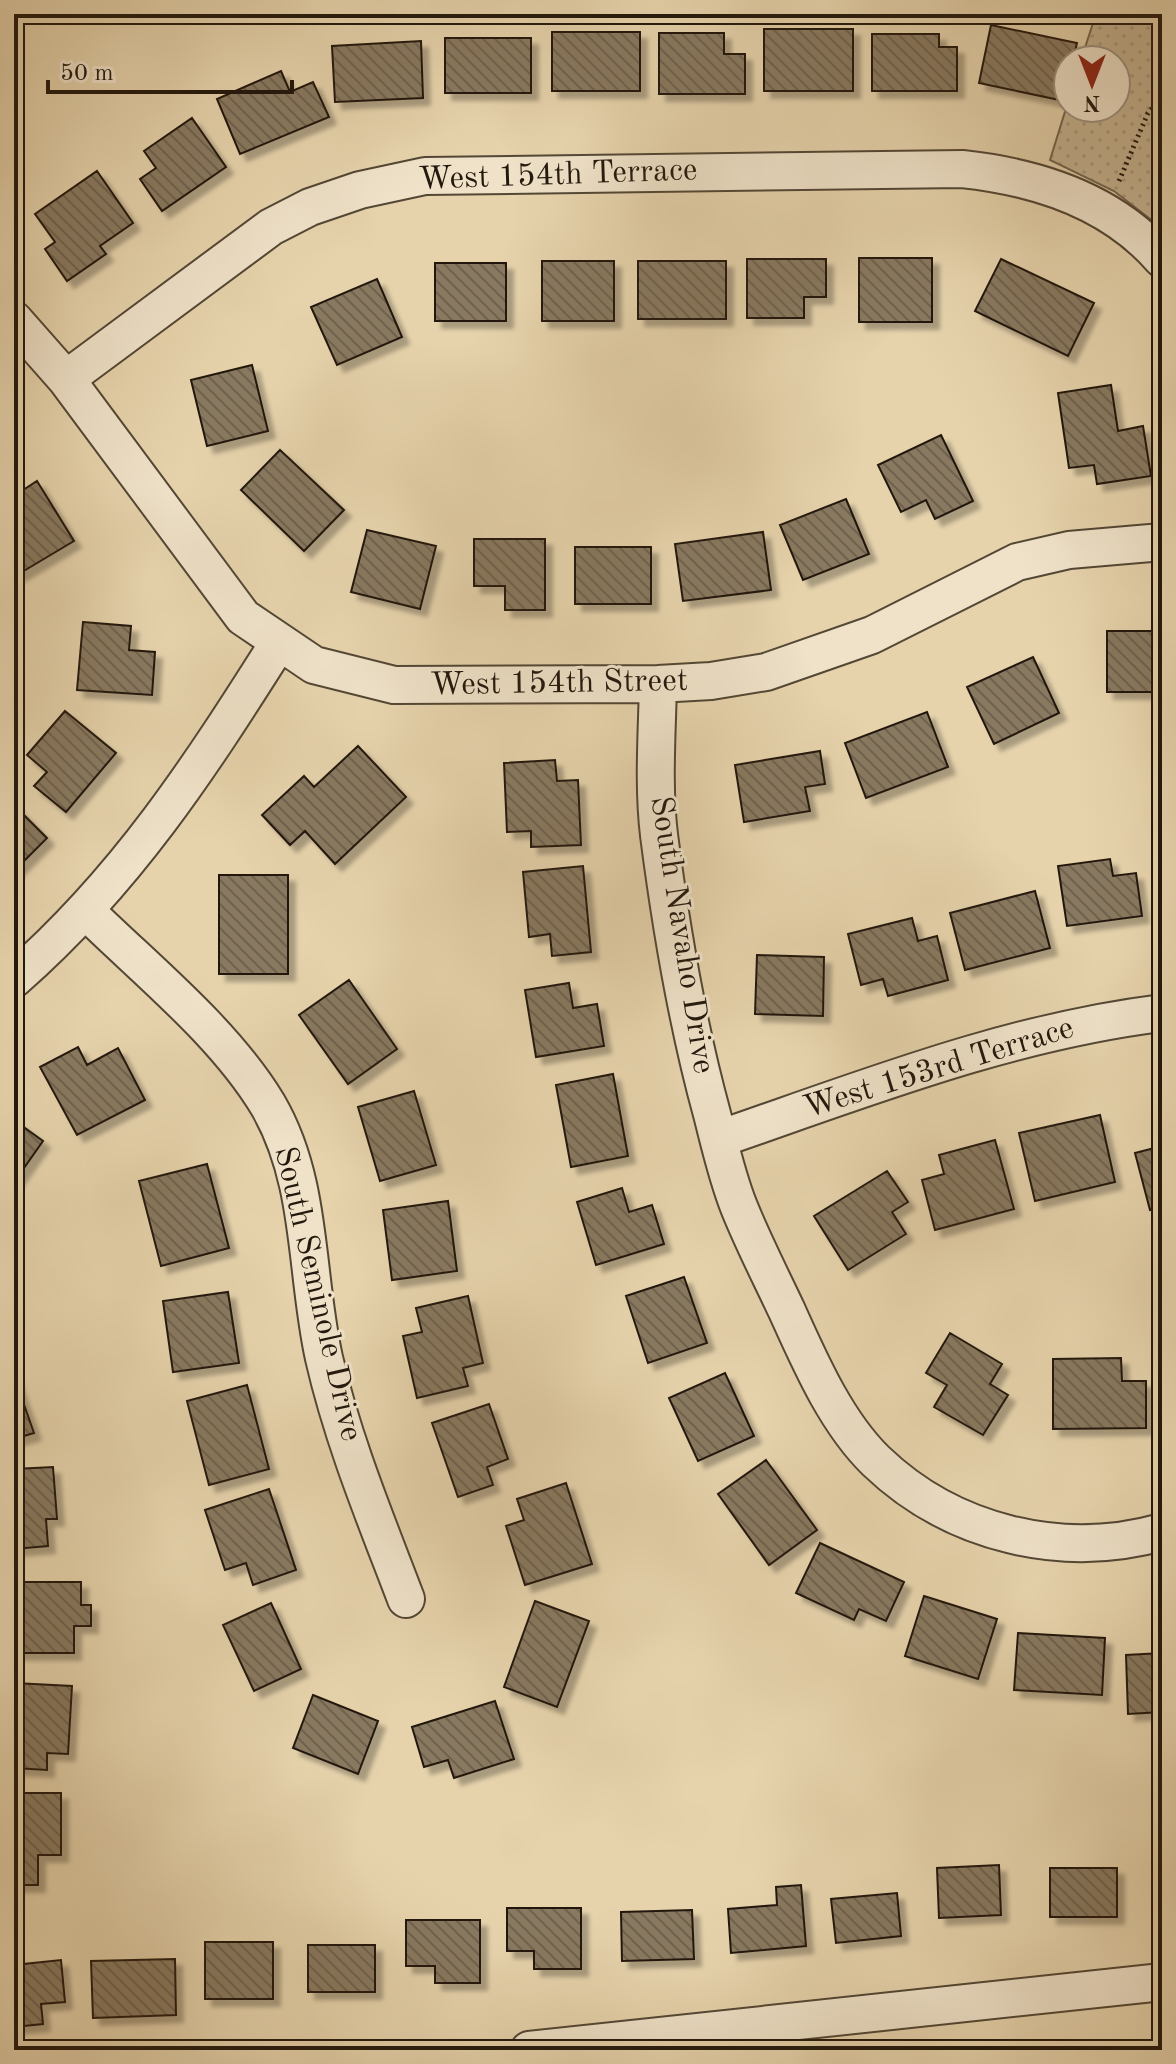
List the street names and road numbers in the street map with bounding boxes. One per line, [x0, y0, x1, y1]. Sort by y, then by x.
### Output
street label: West 154th Terrace [418, 155, 698, 197]
street label: West 154th Street [430, 666, 688, 702]
street label: South Navaho Drive [643, 794, 719, 1076]
street label: West 153rd Terrace [800, 1013, 1078, 1125]
street label: South Seminole Drive [268, 1144, 366, 1444]

